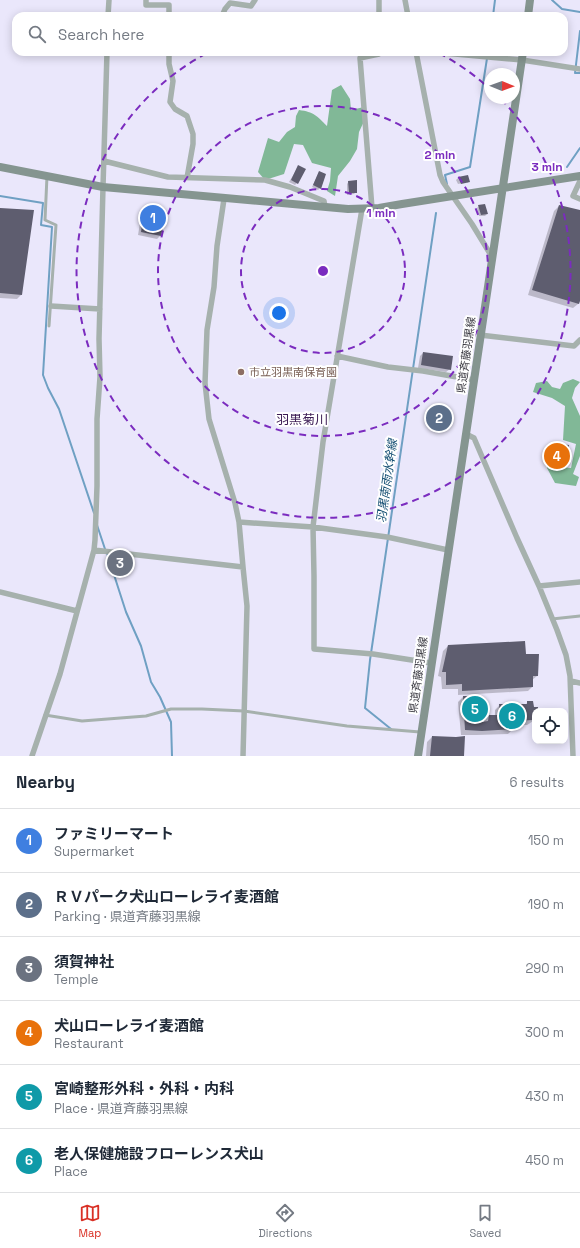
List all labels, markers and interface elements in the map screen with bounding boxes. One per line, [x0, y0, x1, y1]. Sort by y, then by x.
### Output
search box [12, 12, 568, 56]
icon: search [26, 23, 48, 45]
text: Search here [58, 25, 144, 44]
north arrow [484, 68, 520, 104]
text: 2 min [424, 147, 456, 163]
text: 3 min [531, 159, 563, 175]
pin: 1 [140, 203, 166, 233]
text: 1 min [366, 205, 396, 221]
centre of rings [316, 264, 330, 278]
your location [269, 303, 289, 323]
street label: 県道斉藤羽黒線 [454, 316, 478, 394]
place label: 市立羽黒南保育園 [249, 365, 337, 379]
marker: 市立羽黒南保育園 [236, 367, 246, 377]
pin: 2 [426, 403, 452, 433]
district label: 羽黒菊川 [276, 411, 328, 428]
water label: 羽黒南雨水幹線 [373, 436, 401, 524]
pin: 4 [544, 441, 570, 471]
pin: 3 [107, 548, 133, 578]
street label: 県道斉藤羽黒線 [406, 636, 430, 714]
pin: 5 [462, 694, 488, 724]
pin: 6 [499, 701, 525, 731]
map controls [532, 708, 568, 744]
button: locate [532, 708, 568, 744]
text: Nearby [16, 771, 75, 793]
text: 6 results [510, 774, 564, 791]
text: ファミリーマート [54, 824, 174, 843]
text: 1 [26, 832, 32, 849]
text: 150 m [528, 832, 564, 849]
text: Supermarket [54, 843, 135, 860]
text: ＲＶパーク犬山ローレライ麦酒館 [54, 887, 279, 906]
text: 2 [25, 896, 33, 913]
text: 190 m [528, 896, 564, 913]
text: Parking · 県道斉藤羽黒線 [54, 908, 201, 925]
text: 須賀神社 [54, 952, 114, 971]
text: 3 [25, 960, 33, 977]
text: 290 m [525, 960, 564, 977]
text: Temple [54, 971, 98, 988]
text: 犬山ローレライ麦酒館 [54, 1016, 204, 1035]
text: 4 [25, 1024, 33, 1041]
text: 300 m [525, 1024, 564, 1041]
text: Restaurant [54, 1035, 124, 1052]
text: 宮崎整形外科・外科・内科 [54, 1079, 234, 1098]
text: 5 [25, 1088, 33, 1105]
text: 430 m [525, 1088, 564, 1105]
text: Place · 県道斉藤羽黒線 [54, 1100, 188, 1117]
text: 老人保健施設フローレンス犬山 [54, 1144, 264, 1163]
text: 6 [25, 1152, 33, 1169]
text: 450 m [525, 1152, 564, 1169]
text: Place [54, 1163, 88, 1180]
tab: Map [79, 1202, 101, 1240]
tab: Directions [258, 1202, 312, 1240]
tab: Saved [469, 1202, 501, 1240]

